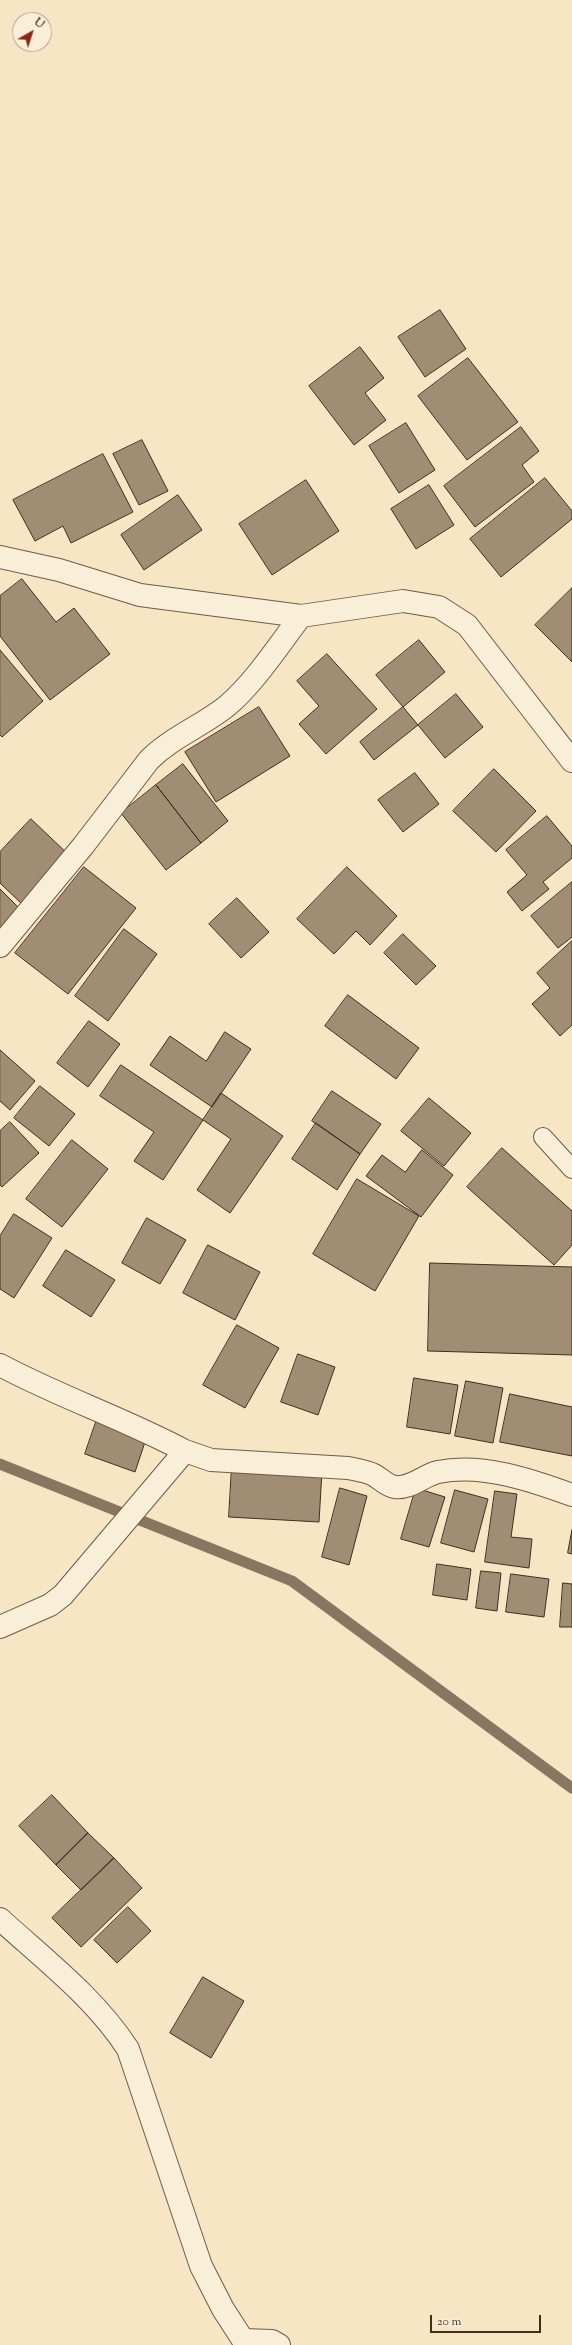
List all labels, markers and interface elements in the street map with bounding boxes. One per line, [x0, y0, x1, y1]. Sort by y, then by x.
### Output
north arrow [12, 12, 52, 52]
text: U [30, 14, 47, 32]
scale bar [432, 2307, 543, 2333]
text: 20 m [437, 2313, 461, 2331]

